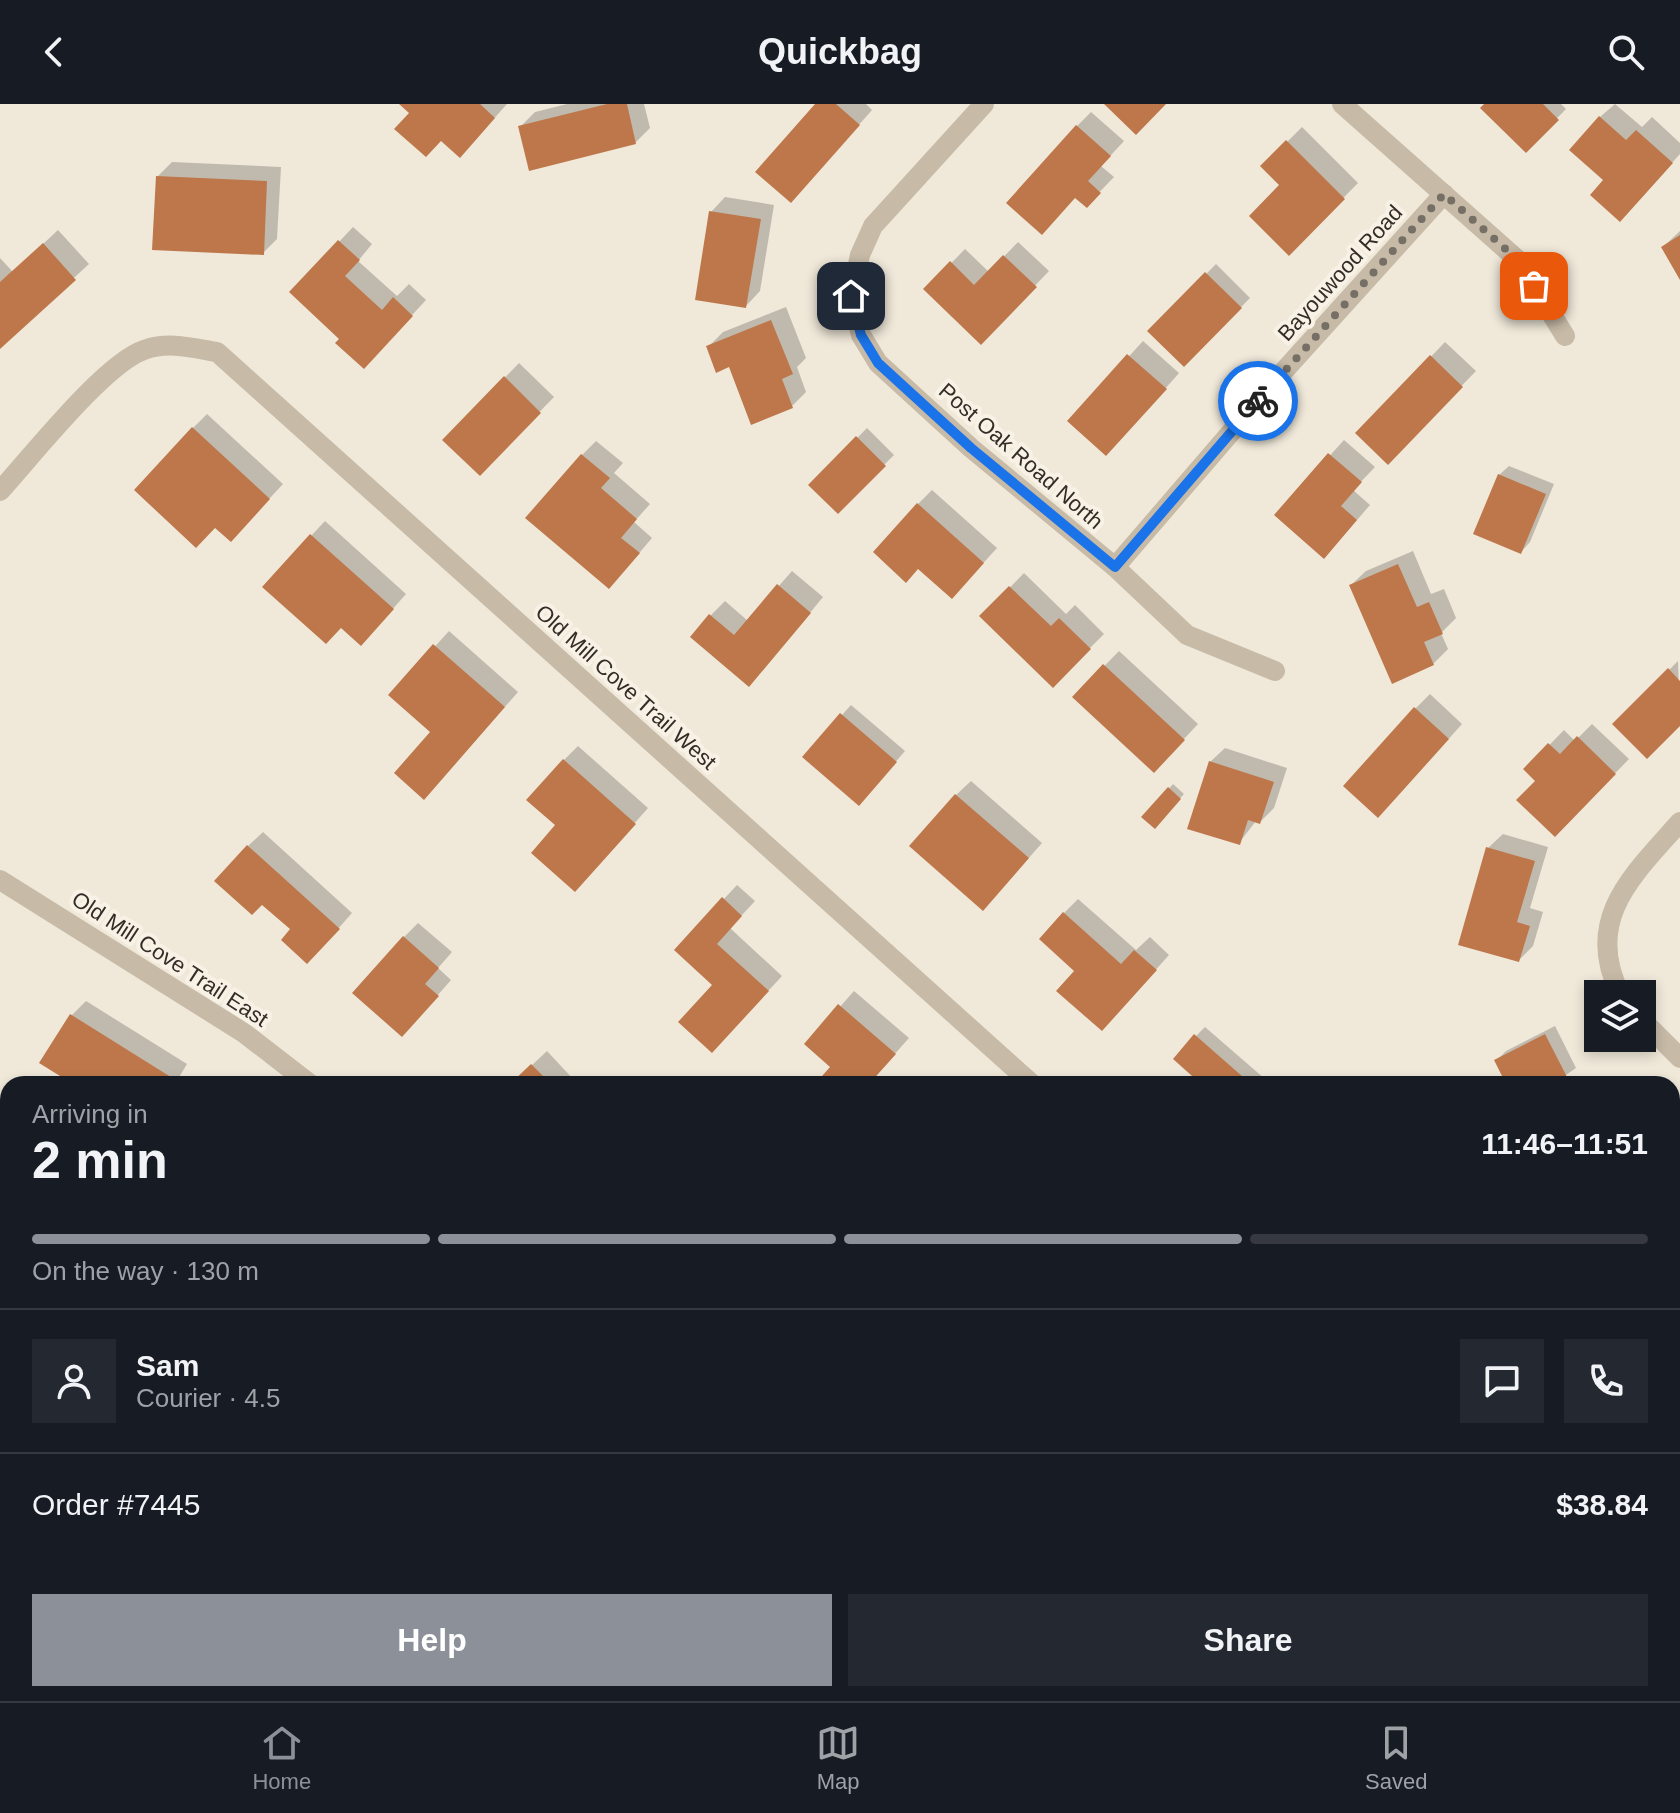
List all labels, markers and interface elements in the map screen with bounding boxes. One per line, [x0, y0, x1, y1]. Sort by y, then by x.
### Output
icon: back [32, 30, 76, 74]
icon: search [1604, 30, 1648, 74]
text: Quickbag [758, 31, 922, 72]
street label: Bayouwood Road [1273, 200, 1407, 346]
pin [1500, 252, 1568, 320]
pin [817, 262, 885, 330]
icon: bag [1512, 264, 1556, 308]
icon: home [829, 274, 873, 318]
courier [1218, 361, 1298, 441]
street label: Post Oak Road North [934, 378, 1108, 534]
icon: bike [1236, 379, 1280, 423]
street label: Old Mill Cove Trail West [531, 599, 721, 775]
street label: Old Mill Cove Trail East [67, 886, 273, 1032]
map controls [1584, 980, 1656, 1052]
button: layers [1584, 980, 1656, 1052]
text: Arriving in [32, 1099, 148, 1129]
text: 11:46–11:51 [1481, 1127, 1648, 1160]
text: 2 min [32, 1131, 168, 1189]
text: On the way · 130 m [32, 1256, 259, 1286]
button: person [32, 1339, 116, 1423]
button: chat [1460, 1339, 1544, 1423]
button: phone [1564, 1339, 1648, 1423]
text: Sam [136, 1349, 199, 1382]
text: Courier · 4.5 [136, 1383, 281, 1413]
text: Order #7445 [32, 1488, 200, 1521]
text: $38.84 [1556, 1488, 1648, 1521]
button: Help [32, 1594, 832, 1686]
button: Share [848, 1594, 1648, 1686]
tab: Home [252, 1721, 311, 1795]
tab: Map [816, 1721, 860, 1795]
tab: Saved [1365, 1721, 1428, 1795]

